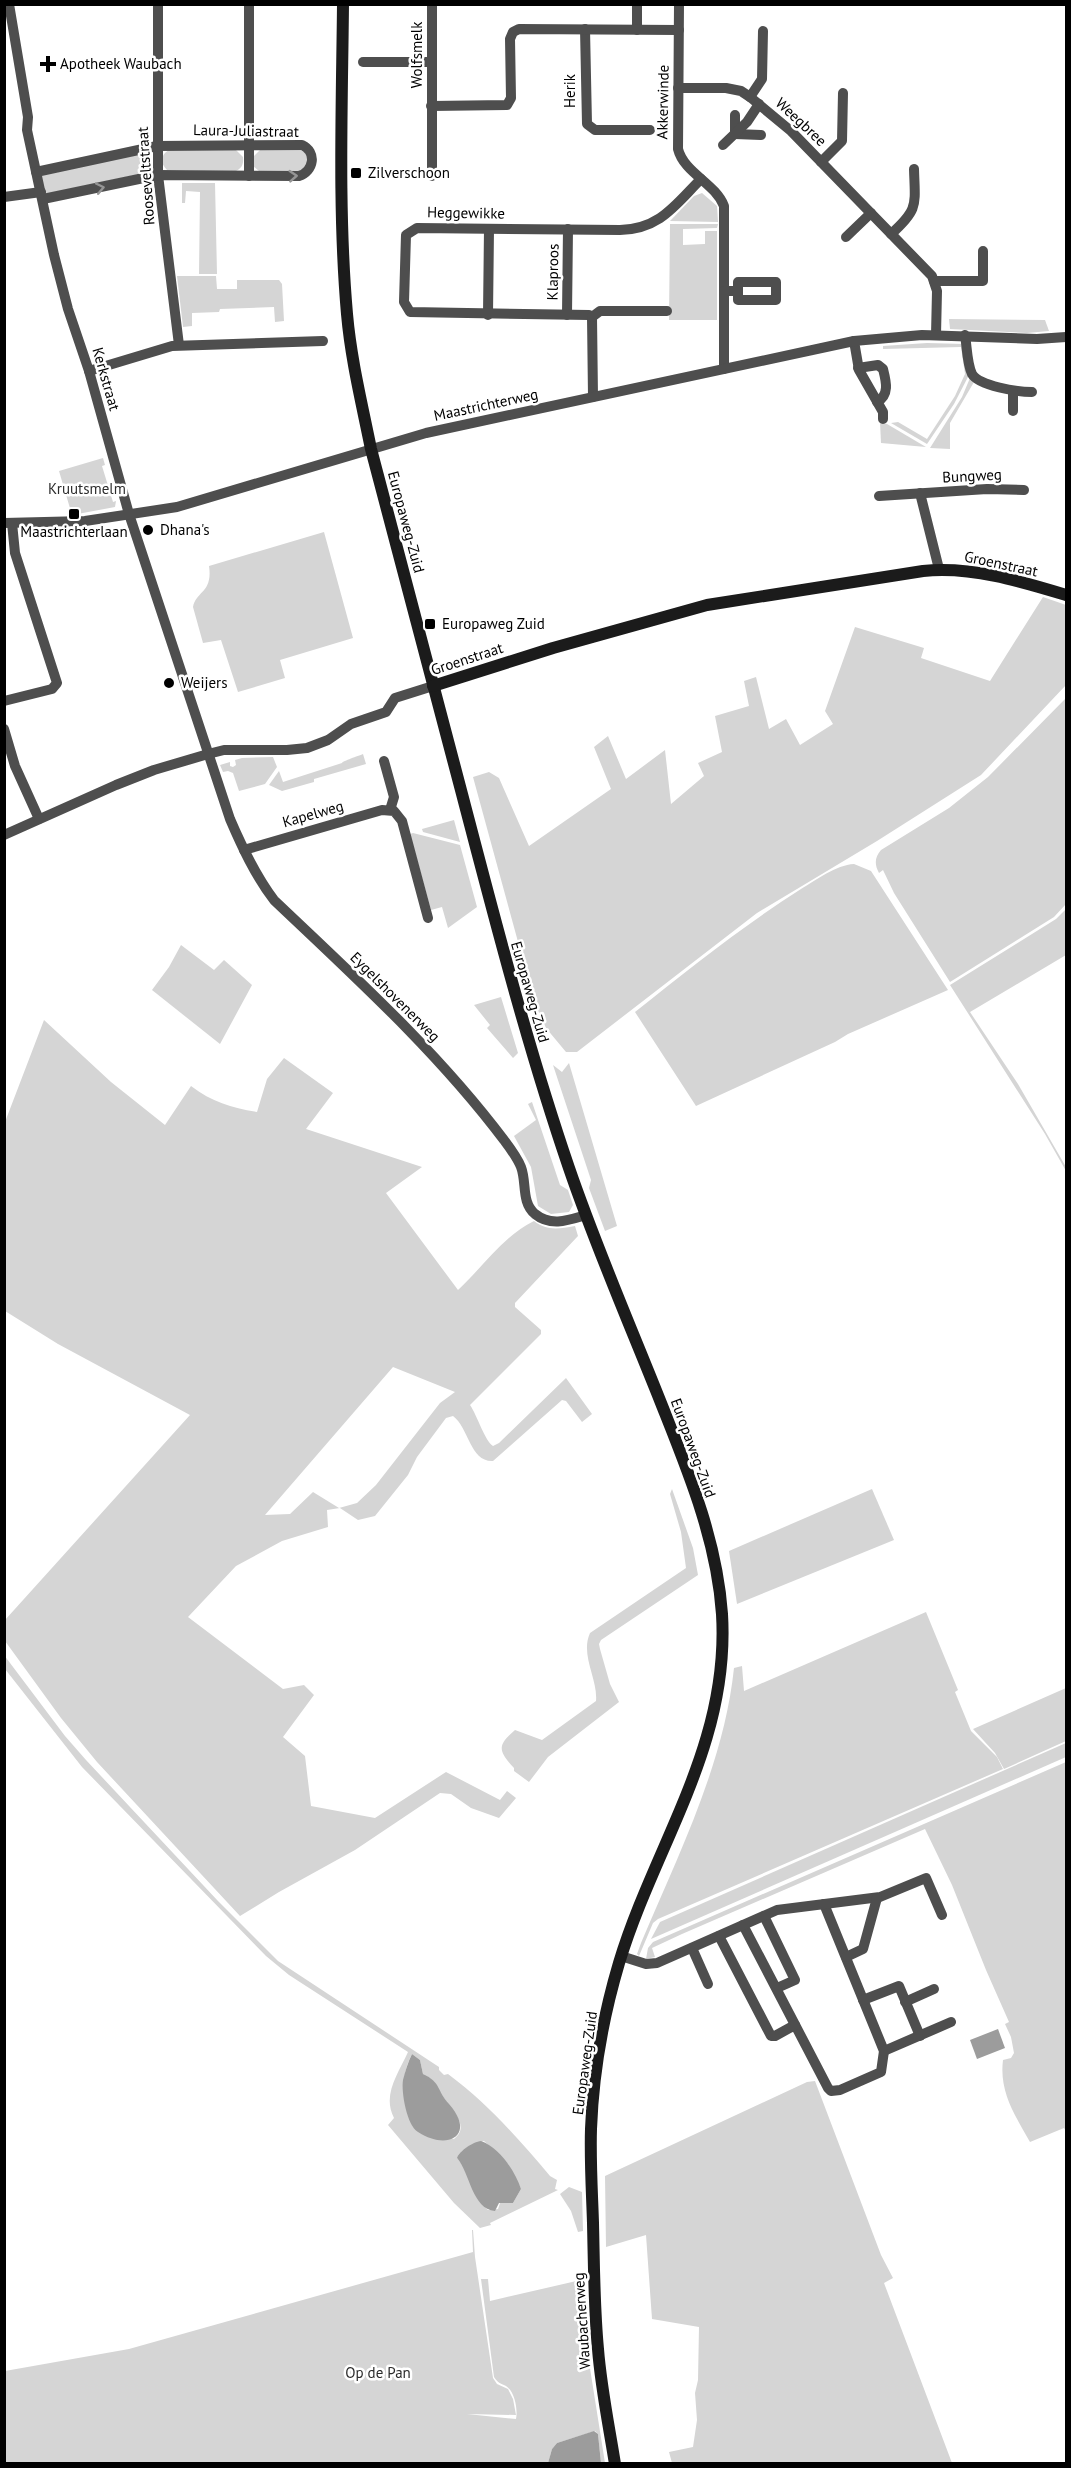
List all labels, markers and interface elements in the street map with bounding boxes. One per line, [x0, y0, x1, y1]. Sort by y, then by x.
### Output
street label: Wolfsmelk [407, 21, 426, 88]
place label: Apotheek Waubach [60, 54, 182, 73]
marker: Apotheek Waubach [41, 57, 55, 71]
street label: Akkerwinde [652, 65, 673, 139]
street label: Herik [560, 73, 579, 108]
street label: Weegbree [772, 93, 831, 150]
street label: Laura-Juliastraat [193, 120, 299, 141]
street label: Rooseveltstraat [133, 126, 158, 226]
place label: Zilverschoon [368, 163, 450, 182]
marker: Zilverschoon [349, 166, 363, 180]
one-way arrow [289, 169, 298, 182]
one-way arrow [95, 182, 105, 195]
street label: Heggewikke [427, 202, 505, 223]
street label: Klaproos [543, 244, 562, 300]
street label: Kerkstraat [88, 345, 125, 413]
street label: Maastrichterweg [432, 384, 540, 425]
street label: Bungweg [942, 464, 1002, 487]
street label: Europaweg-Zuid [384, 469, 429, 575]
park label: Kruutsmelm [48, 479, 126, 498]
marker: Maastrichterlaan [67, 507, 81, 521]
place label: Dhana's [160, 520, 210, 539]
place label: Maastrichterlaan [20, 522, 128, 541]
marker: Dhana's [141, 523, 155, 537]
street label: Groenstraat [963, 546, 1040, 581]
place label: Europaweg Zuid [442, 614, 545, 633]
marker: Europaweg Zuid [423, 617, 437, 631]
street label: Groenstraat [428, 638, 505, 679]
place label: Weijers [181, 673, 227, 692]
marker: Weijers [162, 676, 176, 690]
street label: Kapelweg [280, 796, 346, 831]
street label: Europaweg-Zuid [507, 939, 554, 1045]
street label: Eygelshovenerweg [346, 948, 444, 1046]
street label: Europaweg-Zuid [667, 1395, 720, 1500]
street label: Europaweg-Zuid [568, 2010, 601, 2116]
street label: Waubacherweg [569, 2272, 594, 2370]
park label: Op de Pan [345, 2363, 411, 2382]

